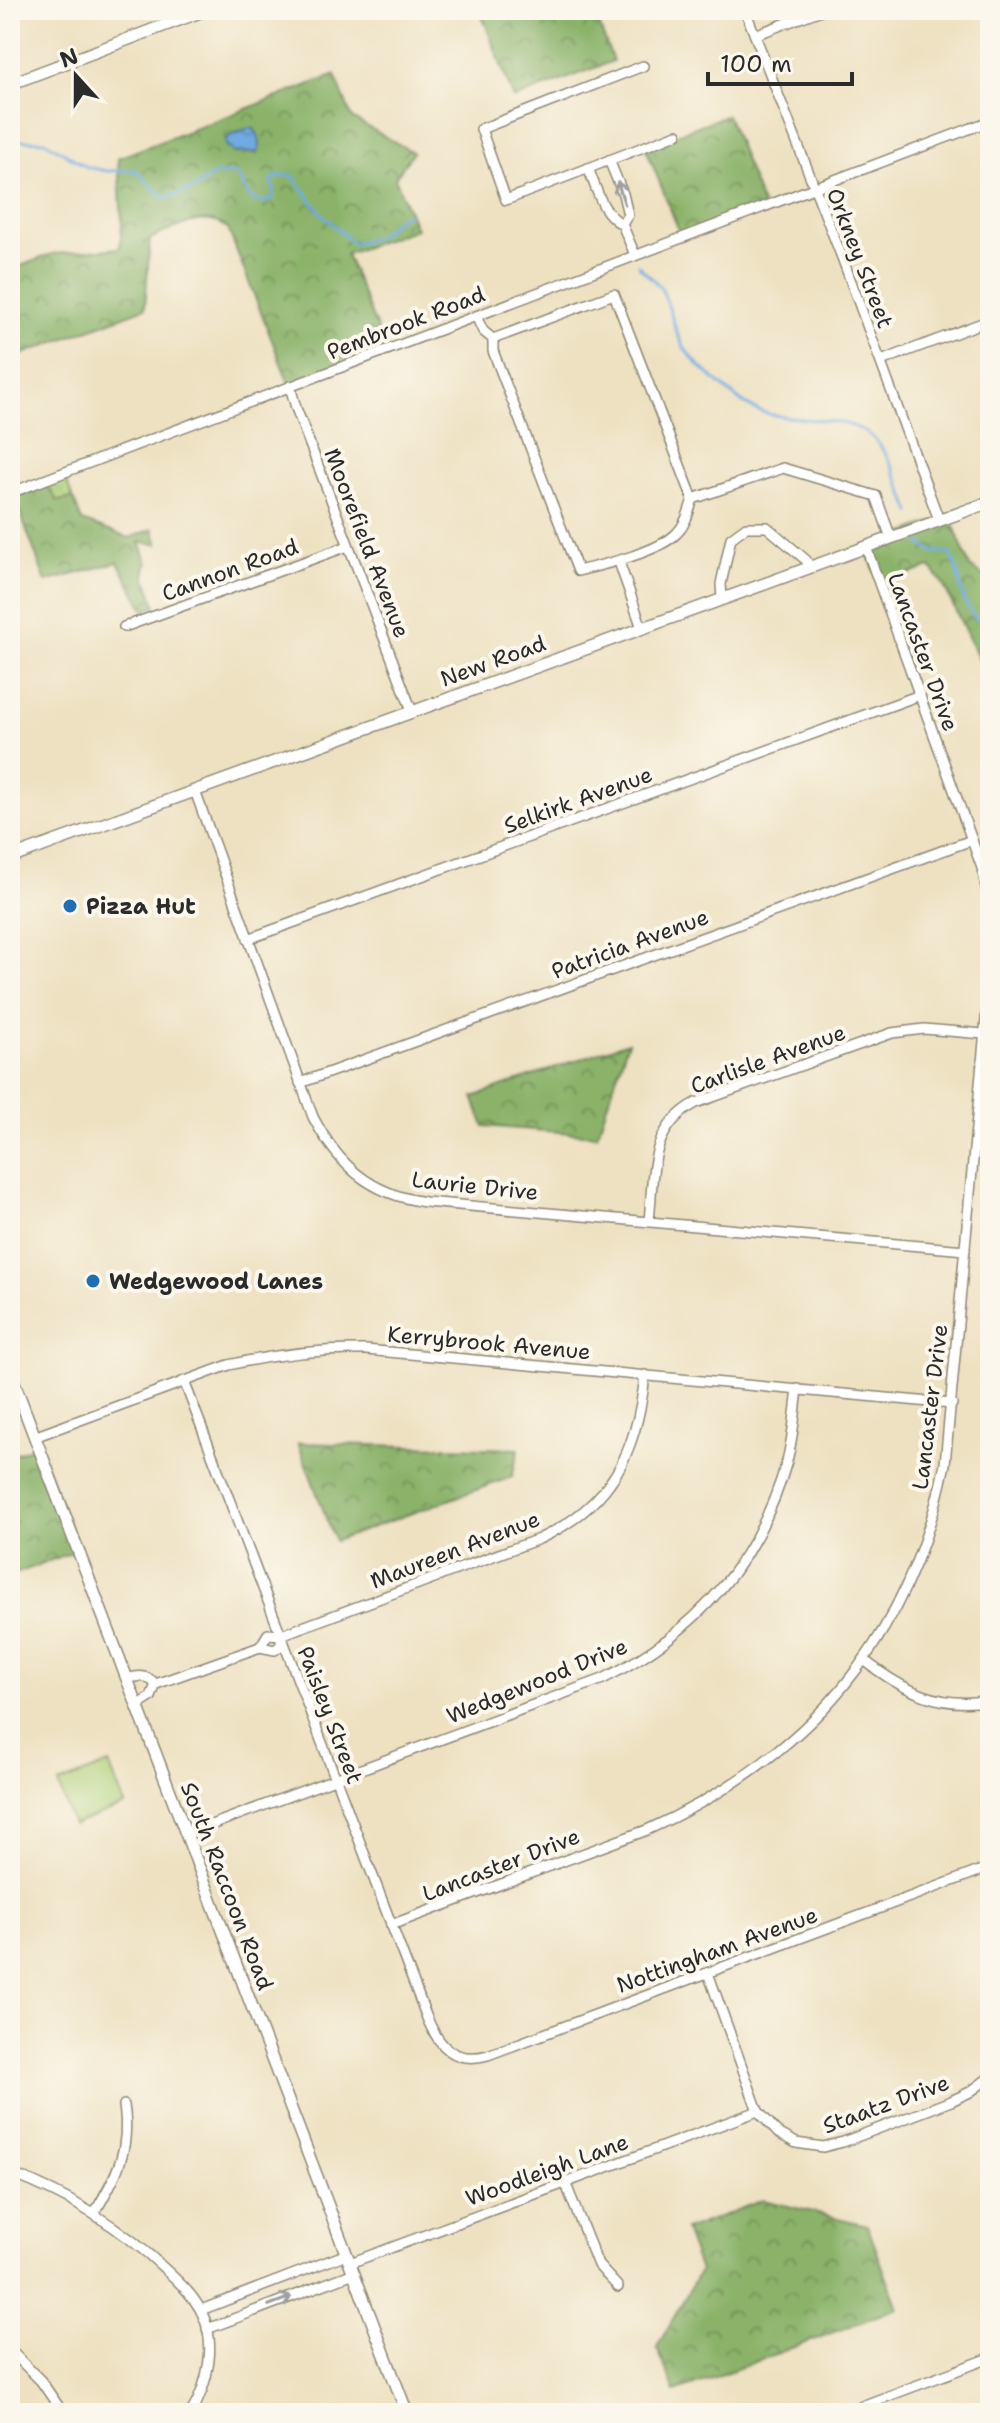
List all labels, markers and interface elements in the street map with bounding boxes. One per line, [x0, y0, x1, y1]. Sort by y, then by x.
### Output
north arrow [36, 36, 116, 116]
scale bar [708, 36, 852, 86]
text: N [56, 41, 82, 74]
text: 100 m [720, 48, 792, 80]
one-way arrow [612, 180, 627, 205]
street label: Orkney Street [820, 184, 900, 332]
street label: Pembrook Road [323, 280, 489, 366]
street label: Moorefield Avenue [317, 444, 417, 642]
street label: Cannon Road [158, 532, 302, 608]
street label: Lancaster Drive [881, 569, 965, 735]
street label: New Road [436, 628, 550, 694]
street label: Selkirk Avenue [500, 760, 656, 840]
place label: Pizza Hut [86, 892, 196, 921]
marker: Pizza Hut [61, 897, 79, 915]
street label: Patricia Avenue [548, 902, 712, 986]
street label: Carlisle Avenue [686, 1017, 850, 1101]
street label: Laurie Drive [410, 1165, 540, 1207]
place label: Wedgewood Lanes [109, 1267, 323, 1296]
marker: Wedgewood Lanes [84, 1272, 102, 1290]
street label: Kerrybrook Avenue [386, 1320, 592, 1366]
street label: Lancaster Drive [905, 1323, 955, 1491]
street label: Maureen Avenue [366, 1504, 544, 1596]
street label: Wedgewood Drive [442, 1631, 632, 1731]
street label: Paisley Street [290, 1642, 370, 1788]
street label: South Raccoon Road [174, 1778, 280, 1994]
street label: Lancaster Drive [418, 1822, 584, 1908]
street label: Nottingham Avenue [613, 1900, 821, 2000]
street label: Staatz Drive [819, 2068, 953, 2140]
street label: Woodleigh Lane [462, 2127, 632, 2213]
one-way arrow [267, 2293, 292, 2307]

